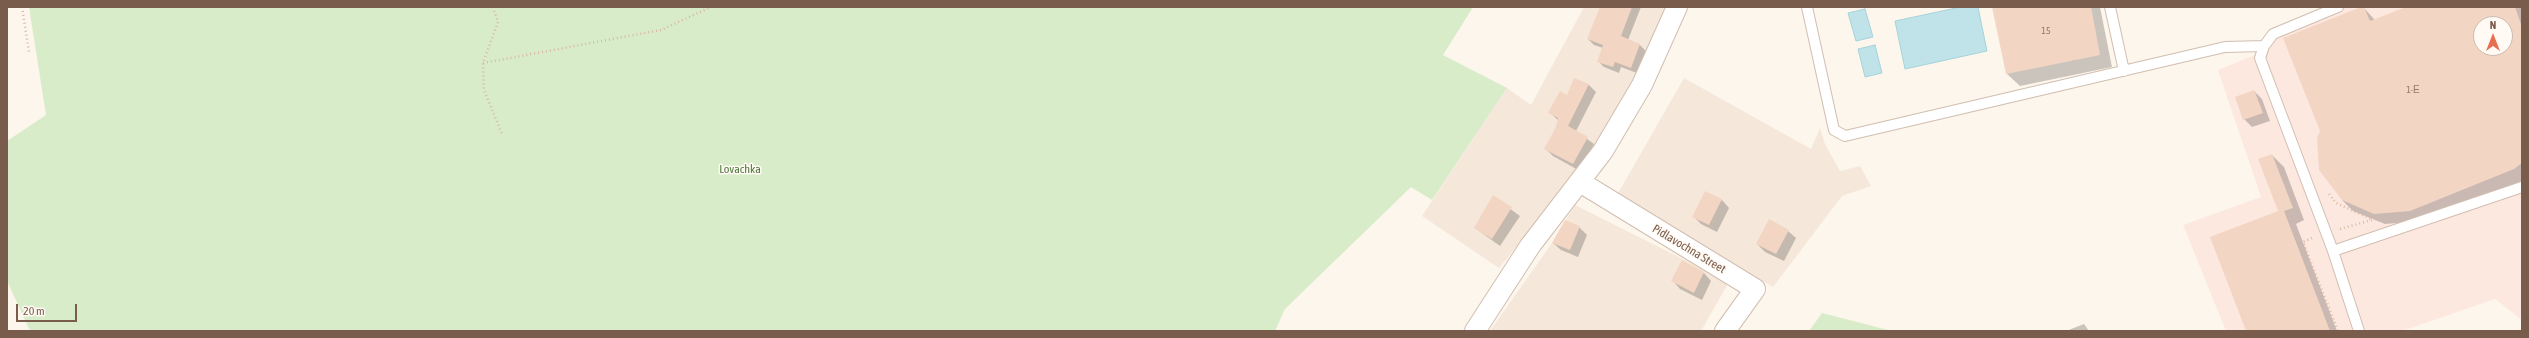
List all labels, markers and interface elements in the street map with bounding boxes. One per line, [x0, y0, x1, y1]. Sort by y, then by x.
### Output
north arrow [2473, 16, 2513, 56]
text: N [2490, 19, 2496, 31]
house number: 15 [2041, 25, 2051, 37]
house number: 1-Е [2406, 84, 2420, 96]
park label: Lovachka [719, 162, 761, 176]
street label: Pidlavochna Street [1650, 221, 1728, 277]
scale bar [18, 296, 79, 322]
text: 20 m [23, 304, 45, 318]

